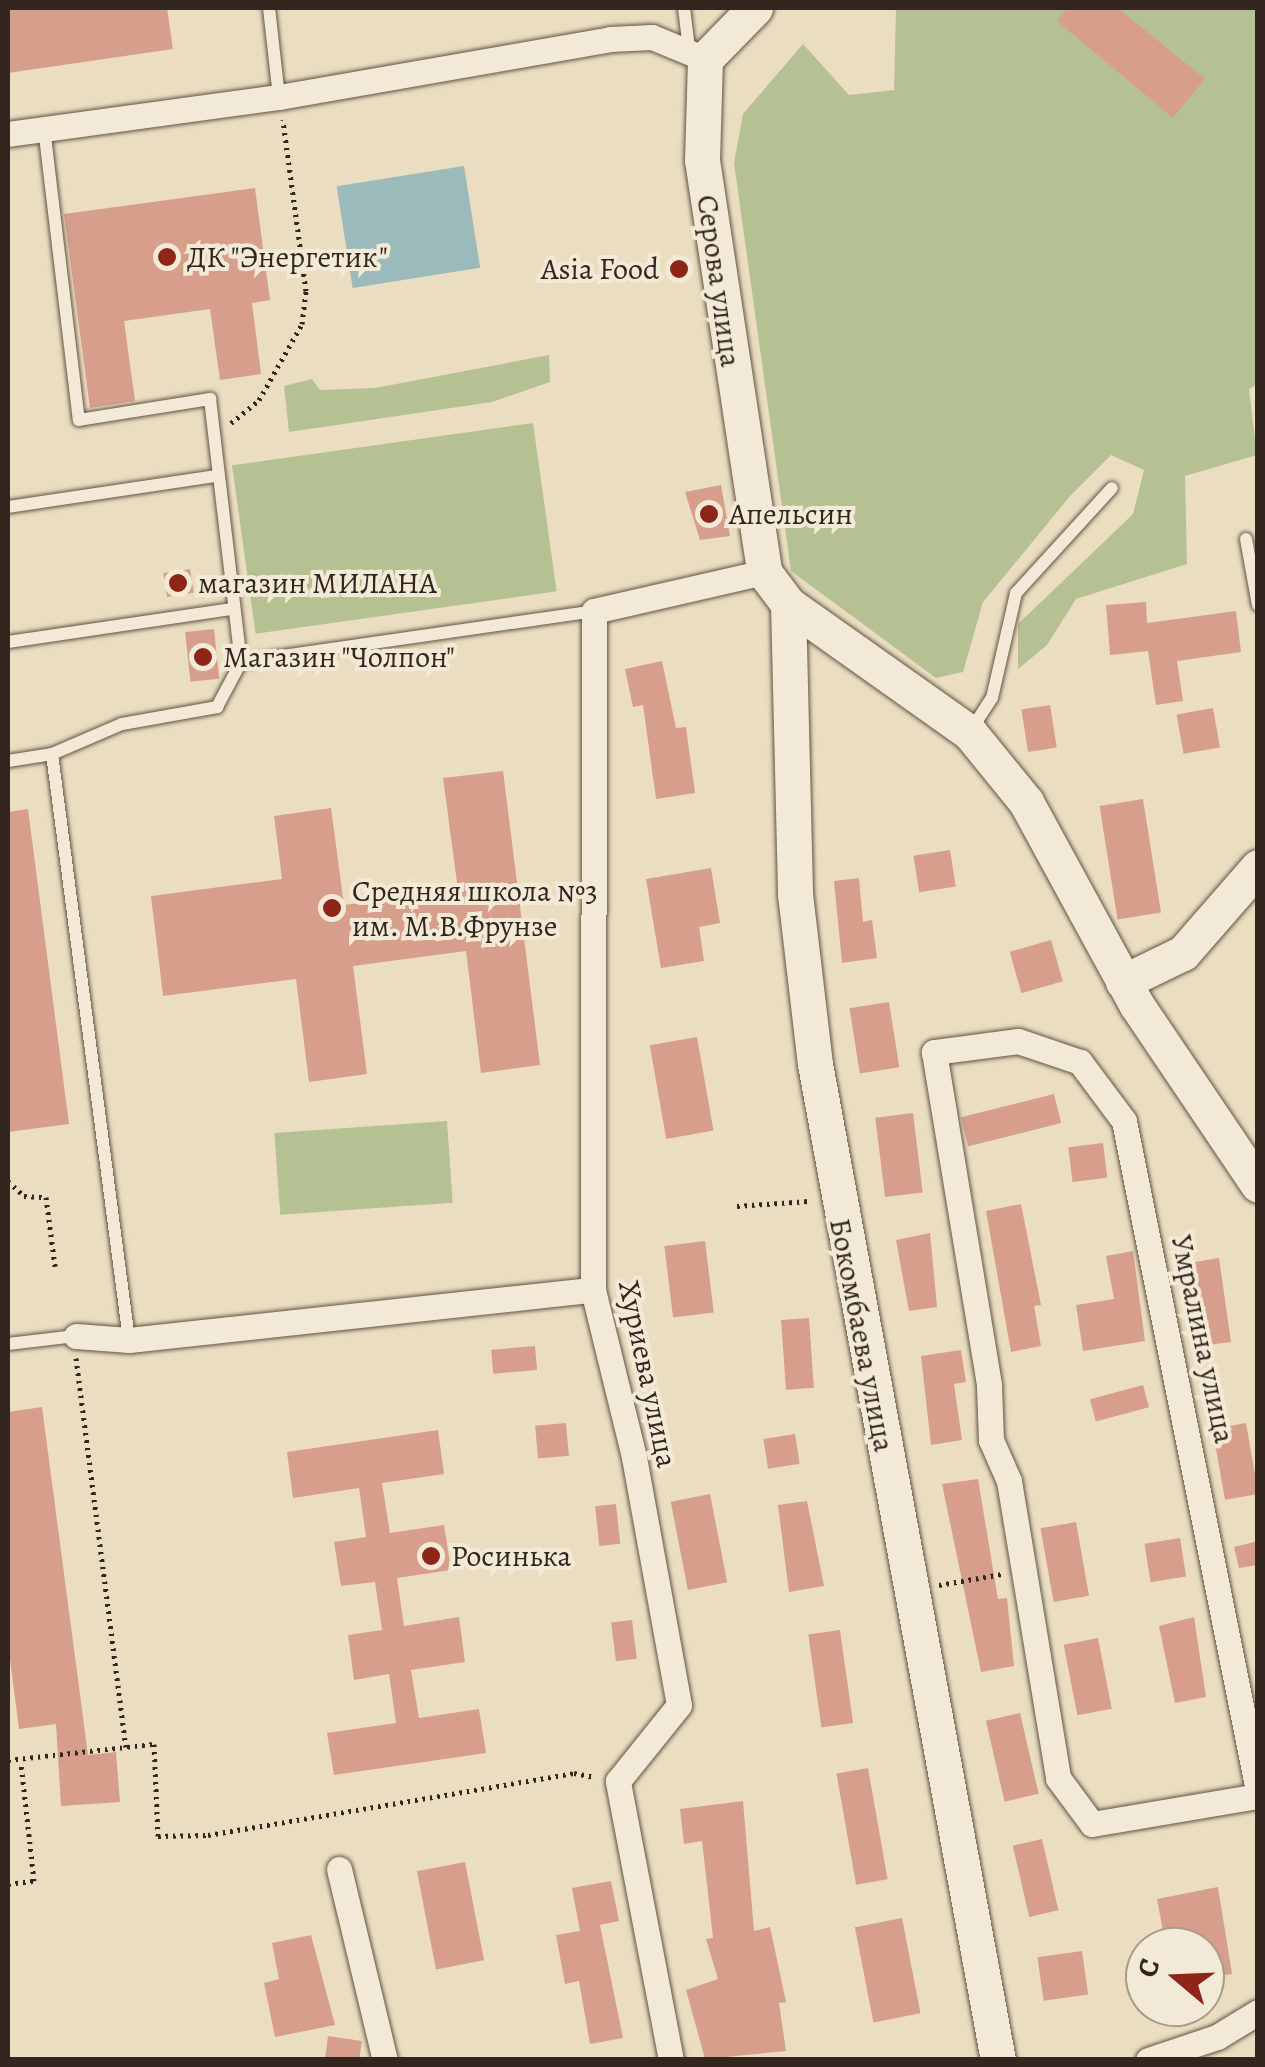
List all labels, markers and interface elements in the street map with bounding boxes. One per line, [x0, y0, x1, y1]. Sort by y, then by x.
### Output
street label: Серова улица [689, 193, 749, 369]
place label: ДК "Энергетик" [187, 239, 388, 275]
marker: ДК "Энергетик" [156, 246, 178, 268]
place label: Asia Food [541, 251, 659, 287]
marker: Asia Food [668, 258, 690, 280]
place label: Апельсин [729, 496, 853, 532]
marker: Апельсин [698, 503, 720, 525]
place label: магазин МИЛАНА [198, 565, 437, 601]
marker: магазин МИЛАНА [167, 572, 189, 594]
place label: Магазин "Чолпон" [223, 639, 456, 675]
marker: Магазин "Чолпон" [192, 646, 214, 668]
place label: Средняя школа №3 им. М.В.Фрунзе [352, 873, 598, 944]
marker: Средняя школа №3 им. М.В.Фрунзе [321, 897, 343, 919]
street label: Бокомбаева улица [822, 1215, 902, 1455]
street label: Умралина улица [1163, 1231, 1243, 1447]
street label: Хуриева улица [611, 1277, 685, 1471]
place label: Росинька [451, 1538, 571, 1574]
marker: Росинька [420, 1545, 442, 1567]
north arrow [1125, 1927, 1225, 2027]
text: С [1128, 1954, 1169, 1982]

